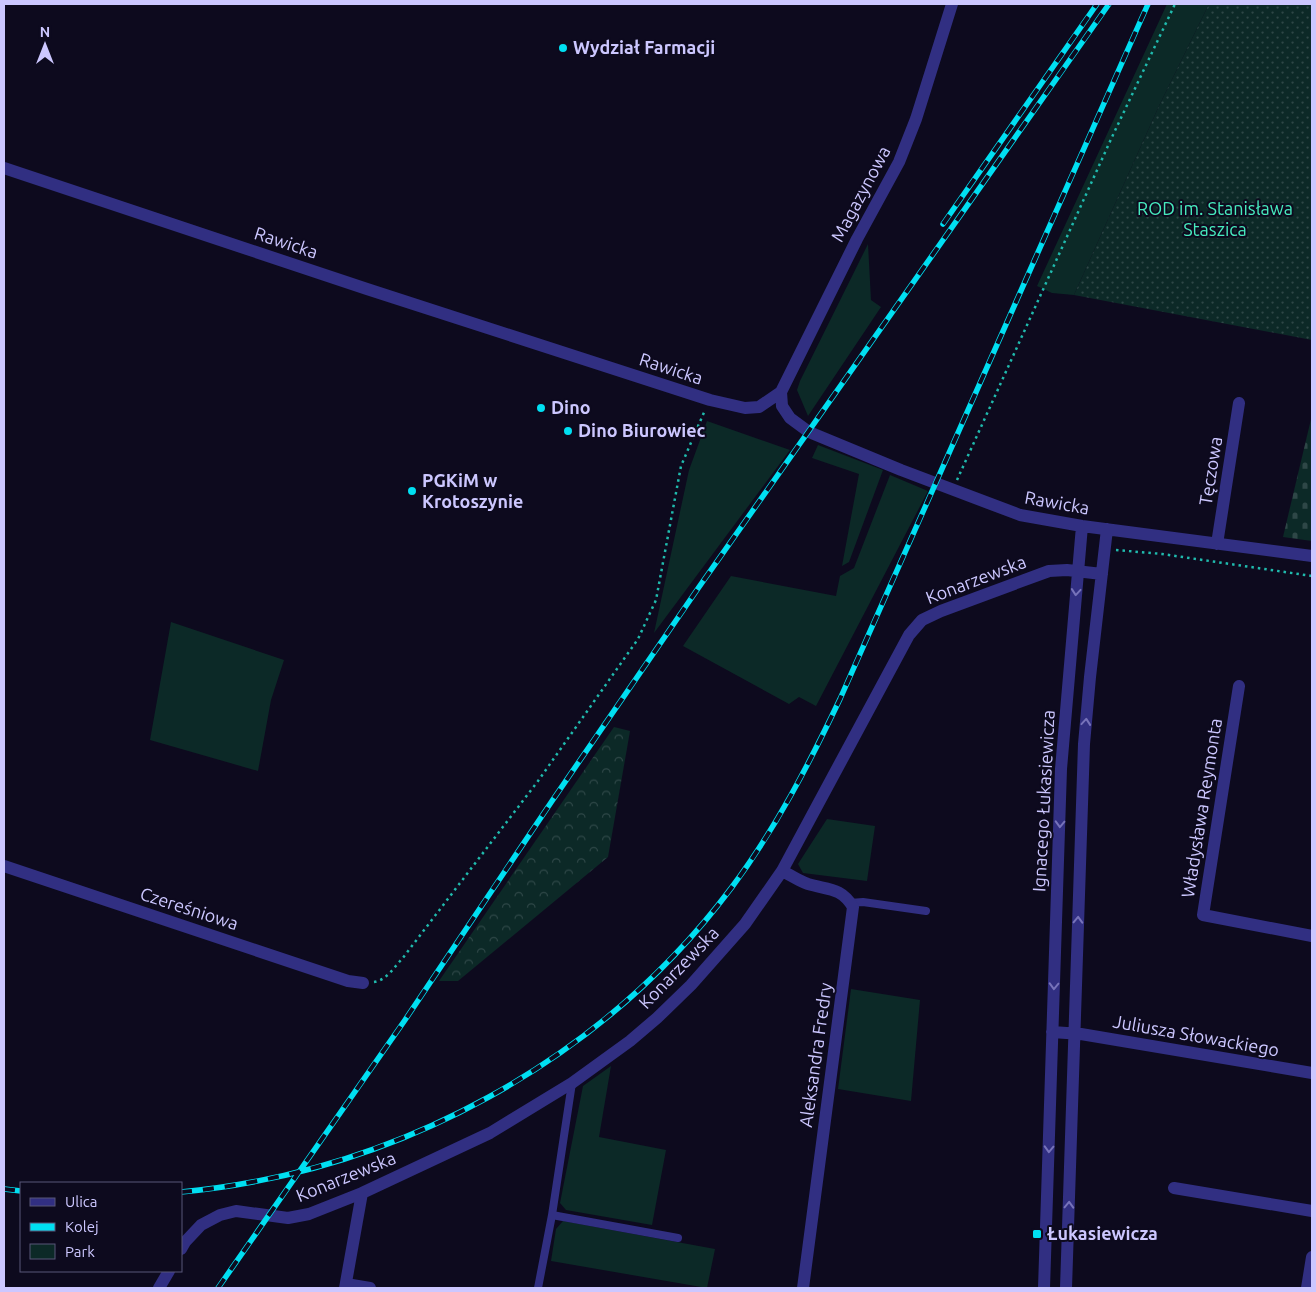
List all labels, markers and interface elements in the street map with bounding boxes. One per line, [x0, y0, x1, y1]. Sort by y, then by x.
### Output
north arrow [20, 20, 70, 70]
text: N [40, 24, 50, 40]
place label: Wydział Farmacji [573, 37, 715, 57]
marker: Wydział Farmacji [557, 42, 569, 54]
street label: Magazynowa [827, 142, 894, 245]
park label: ROD im. Stanisława Staszica [1137, 198, 1293, 239]
street label: Rawicka [252, 222, 321, 262]
street label: Rawicka [637, 348, 706, 388]
place label: Dino [551, 397, 591, 417]
marker: Dino [535, 402, 547, 414]
place label: Dino Biurowiec [578, 420, 706, 440]
marker: Dino Biurowiec [562, 425, 574, 437]
street label: Tęczowa [1195, 435, 1225, 507]
place label: PGKiM w Krotoszynie [422, 470, 523, 511]
marker: PGKiM w Krotoszynie [406, 485, 418, 497]
street label: Rawicka [1023, 486, 1091, 518]
street label: Konarzewska [923, 551, 1029, 607]
one-way arrow [1071, 588, 1082, 596]
street label: Ignacego Łukasiewicza [1028, 709, 1058, 892]
street label: Władysława Reymonta [1177, 717, 1225, 899]
one-way arrow [1080, 718, 1091, 726]
one-way arrow [1054, 820, 1065, 828]
street label: Czereśniowa [138, 883, 241, 933]
one-way arrow [1072, 915, 1083, 923]
street label: Konarzewska [634, 922, 722, 1012]
street label: Aleksandra Fredry [795, 981, 835, 1128]
one-way arrow [1049, 982, 1059, 990]
street label: Juliusza Słowackiego [1111, 1011, 1281, 1059]
one-way arrow [1043, 1145, 1054, 1153]
street label: Konarzewska [293, 1147, 398, 1205]
legend [20, 1182, 182, 1272]
text: Ulica [65, 1193, 97, 1210]
one-way arrow [1063, 1200, 1074, 1208]
text: Kolej [65, 1218, 99, 1235]
place label: Łukasiewicza [1047, 1223, 1158, 1243]
marker: Łukasiewicza [1031, 1228, 1043, 1240]
text: Park [65, 1243, 95, 1260]

